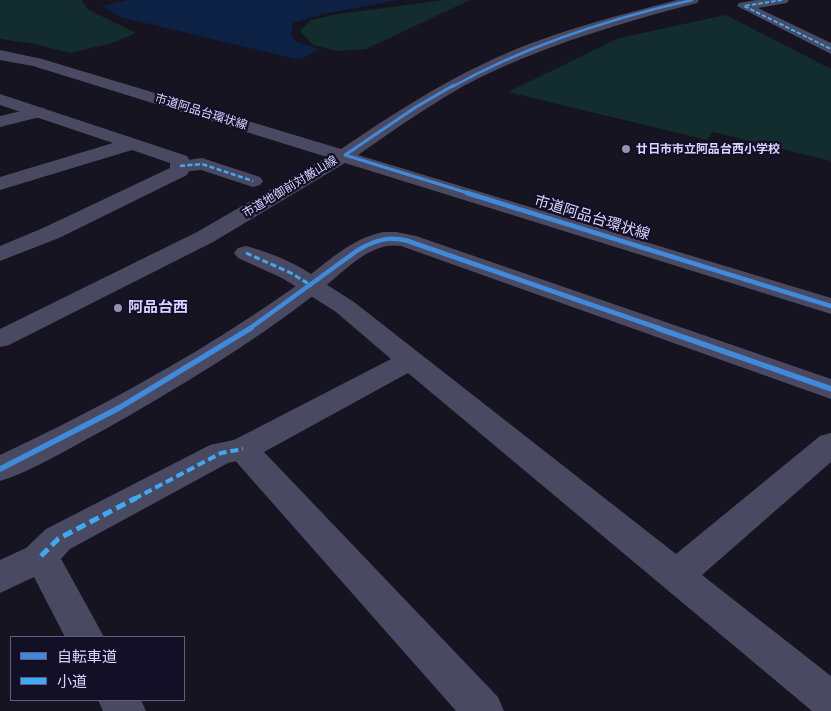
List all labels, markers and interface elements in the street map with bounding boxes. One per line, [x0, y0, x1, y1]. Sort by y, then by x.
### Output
street label: 市道阿品台環状線 [153, 91, 249, 133]
place label: 廿日市市立阿品台西小学校 [636, 142, 780, 156]
marker: 廿日市市立阿品台西小学校 [620, 143, 632, 155]
street label: 市道地御前対厳山線 [240, 153, 340, 221]
street label: 市道阿品台環状線 [532, 192, 652, 244]
place label: 阿品台西 [128, 299, 188, 317]
marker: 阿品台西 [112, 302, 124, 314]
legend [10, 636, 185, 701]
text: 自転車道 [57, 647, 117, 666]
text: 小道 [57, 672, 87, 691]

